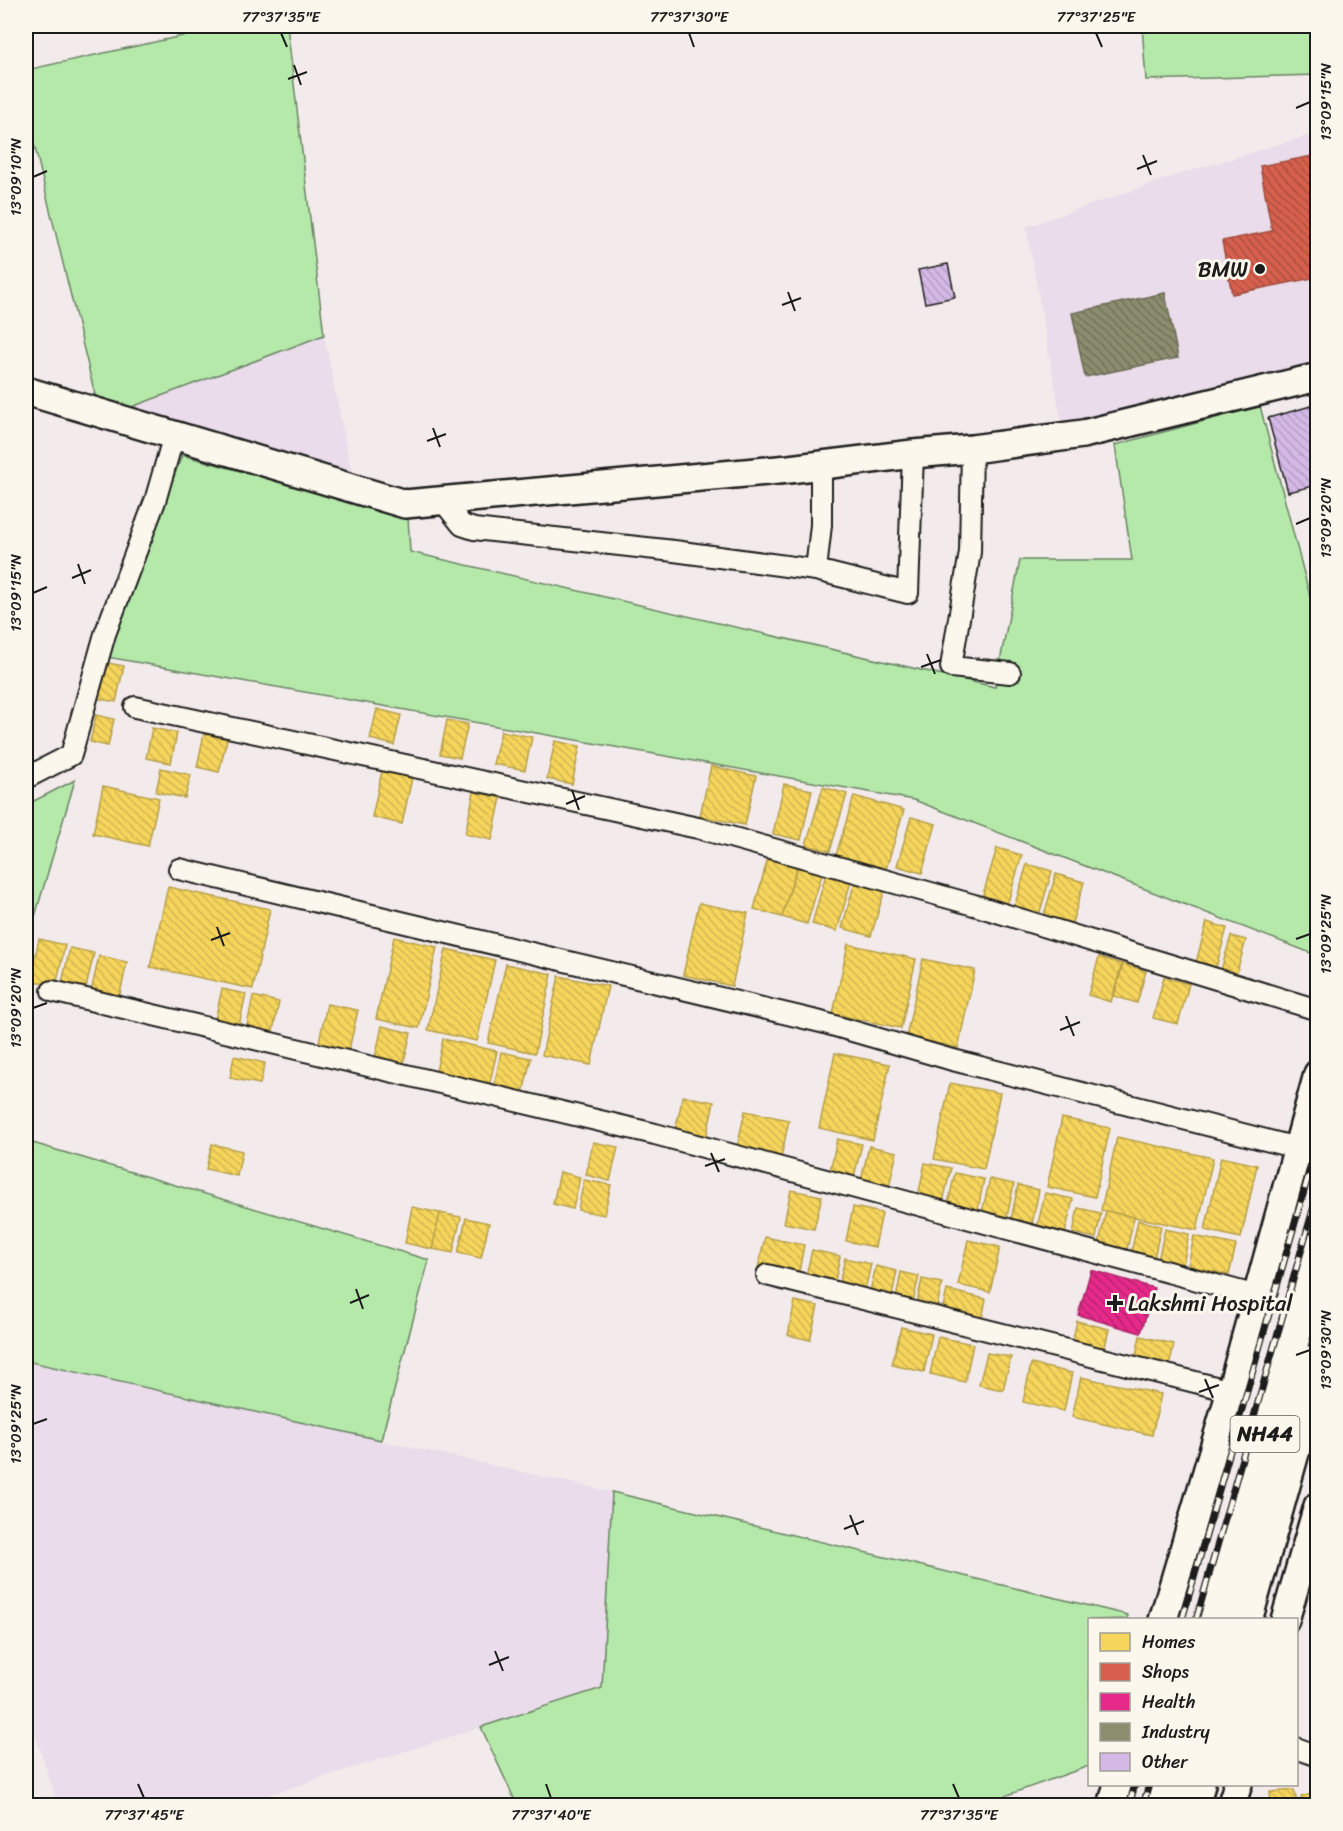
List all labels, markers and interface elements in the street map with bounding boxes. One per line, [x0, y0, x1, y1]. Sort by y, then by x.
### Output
text: 77°37'35"E [242, 4, 322, 30]
text: 77°37'30"E [650, 4, 730, 30]
text: 77°37'25"E [1057, 4, 1137, 30]
text: 13°09'15"N [1313, 63, 1339, 141]
text: 13°09'10"N [3, 137, 29, 216]
place label: BMW [1198, 250, 1248, 289]
marker: BMW [1253, 262, 1267, 276]
text: 13°09'20"N [1313, 477, 1339, 558]
text: 13°09'15"N [3, 554, 29, 632]
text: 13°09'25"N [1313, 894, 1339, 974]
text: 13°09'20"N [3, 967, 29, 1048]
place label: Lakshmi Hospital [1128, 1284, 1293, 1323]
marker: Lakshmi Hospital [1106, 1294, 1124, 1312]
text: 13°09'30"N [1313, 1310, 1339, 1390]
text: 13°09'25"N [3, 1384, 29, 1464]
road number: NH44 [1230, 1416, 1300, 1452]
legend [1088, 1618, 1298, 1786]
text: Homes [1142, 1626, 1196, 1658]
text: Shops [1142, 1656, 1189, 1688]
text: Health [1142, 1686, 1195, 1718]
text: Industry [1141, 1716, 1211, 1748]
text: Other [1142, 1746, 1189, 1778]
text: 77°37'45"E [104, 1802, 185, 1828]
text: 77°37'40"E [511, 1802, 592, 1828]
text: 77°37'35"E [920, 1802, 1000, 1828]

